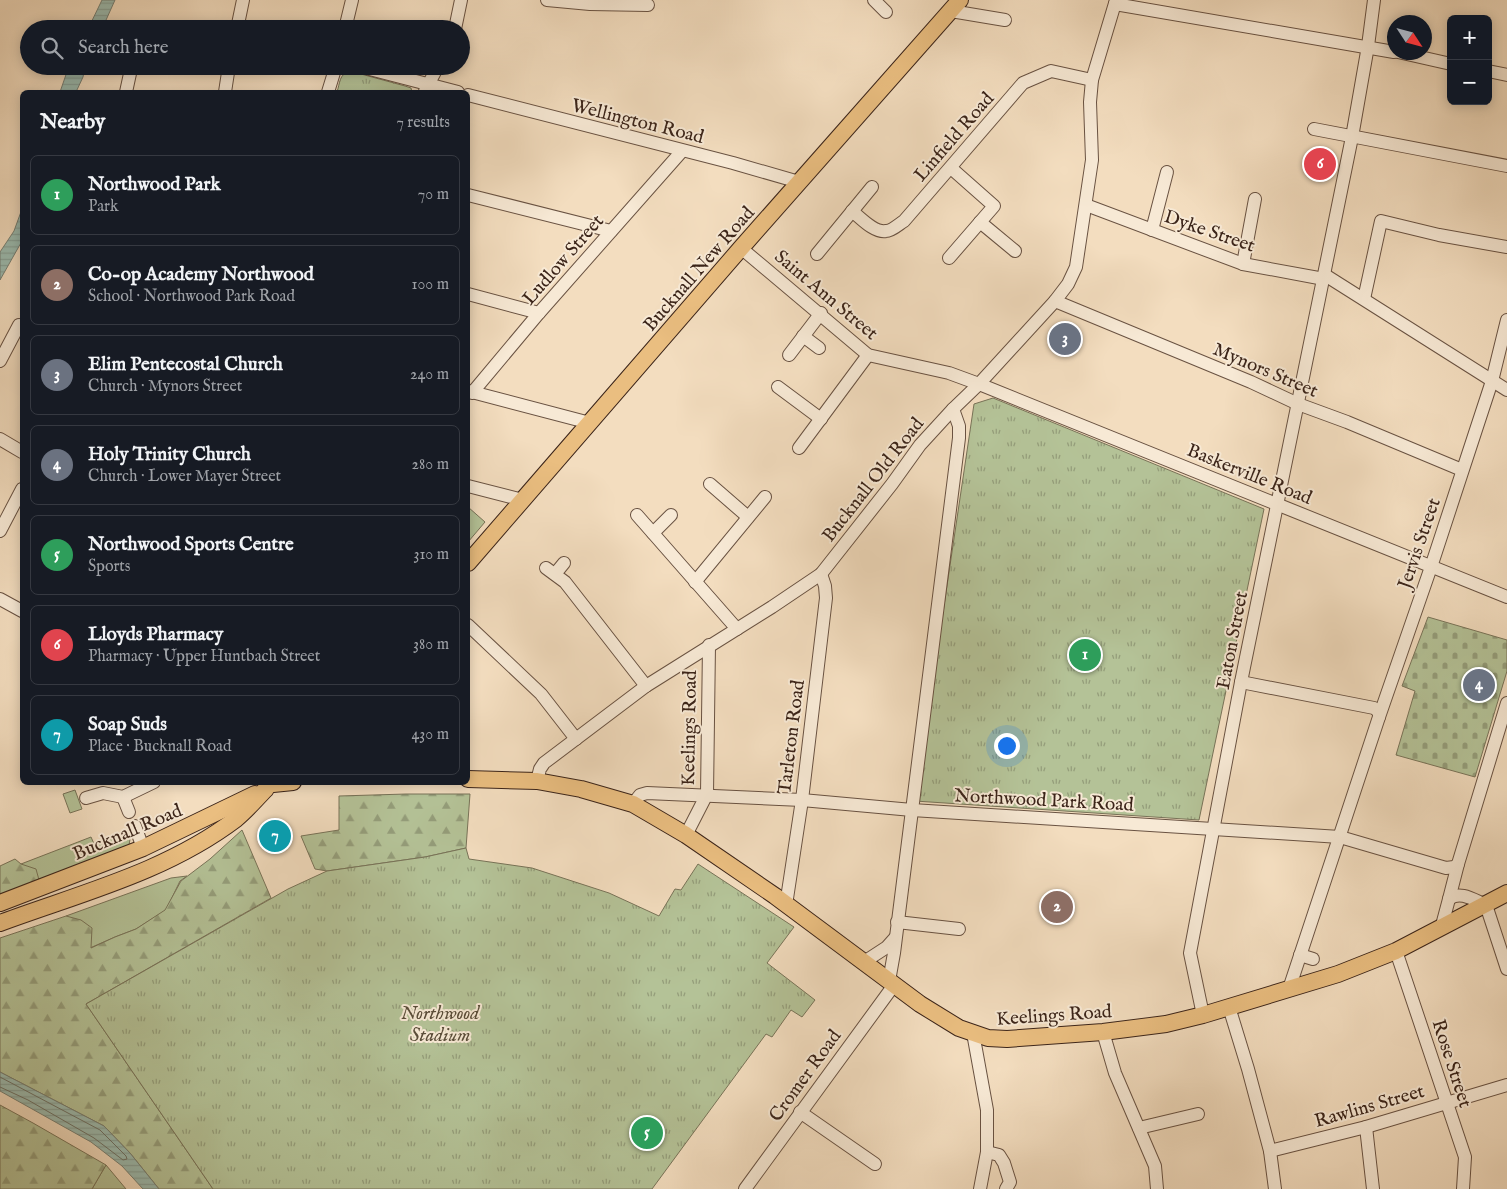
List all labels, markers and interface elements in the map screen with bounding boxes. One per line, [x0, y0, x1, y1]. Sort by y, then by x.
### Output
north arrow [1387, 15, 1432, 60]
map controls [1447, 15, 1492, 105]
button: + [1447, 15, 1492, 60]
search box [20, 20, 470, 75]
icon: search [38, 34, 66, 62]
text: Search here [78, 36, 169, 60]
button: − [1447, 60, 1492, 105]
street label: Linfield Road [909, 87, 1000, 187]
street label: Wellington Road [569, 94, 707, 150]
text: Nearby [40, 109, 105, 136]
text: 7 results [396, 113, 450, 133]
pin: 6 [1304, 145, 1336, 183]
text: Northwood Park [88, 173, 221, 197]
text: 1 [54, 185, 60, 205]
text: 70 m [418, 185, 449, 205]
text: Park [88, 197, 118, 217]
street label: Bucknall New Road [639, 201, 761, 337]
street label: Dyke Street [1161, 205, 1258, 259]
street label: Ludlow Street [518, 210, 610, 311]
street label: Saint Ann Street [769, 245, 883, 346]
text: Co-op Academy Northwood [88, 263, 314, 287]
text: 2 [53, 275, 61, 295]
text: 100 m [412, 275, 449, 295]
text: School · Northwood Park Road [88, 287, 295, 307]
pin: 3 [1049, 320, 1081, 358]
street label: Mynors Street [1209, 338, 1322, 404]
text: Elim Pentecostal Church [88, 353, 283, 377]
text: 3 [54, 365, 60, 385]
text: 240 m [410, 365, 449, 385]
text: Church · Mynors Street [88, 377, 242, 397]
street label: Bucknall Old Road [817, 412, 930, 547]
street label: Baskerville Road [1183, 439, 1316, 511]
text: Holy Trinity Church [88, 443, 251, 467]
text: 4 [53, 455, 61, 475]
text: 280 m [412, 455, 449, 475]
text: Church · Lower Mayer Street [88, 467, 281, 487]
street label: Jervis Street [1393, 495, 1447, 594]
text: Northwood Sports Centre [88, 533, 294, 557]
text: 5 [54, 545, 60, 565]
text: 310 m [413, 545, 449, 565]
text: Sports [88, 557, 130, 577]
street label: Eaton Street [1212, 589, 1254, 692]
text: Lloyds Pharmacy [88, 623, 223, 647]
text: 6 [54, 635, 60, 655]
text: 380 m [413, 635, 449, 655]
pin: 1 [1069, 636, 1101, 674]
text: Pharmacy · Upper Huntbach Street [88, 647, 320, 667]
pin: 4 [1463, 666, 1495, 704]
street label: Keelings Road [677, 669, 703, 786]
street label: Tarleton Road [773, 678, 811, 796]
text: Soap Suds [88, 713, 167, 737]
text: 7 [53, 725, 61, 745]
text: 430 m [411, 725, 449, 745]
your location [994, 733, 1020, 759]
text: Place · Bucknall Road [88, 737, 231, 757]
street label: Northwood Park Road [954, 784, 1135, 818]
street label: Bucknall Road [69, 799, 187, 867]
pin: 7 [259, 817, 291, 855]
pin: 2 [1041, 888, 1073, 926]
street label: Keelings Road [996, 1000, 1114, 1032]
park label: Northwood Stadium [401, 1002, 480, 1048]
street label: Rose Street [1426, 1016, 1477, 1111]
street label: Cromer Road [764, 1025, 848, 1127]
street label: Rawlins Street [1312, 1080, 1428, 1134]
pin: 5 [631, 1114, 663, 1152]

